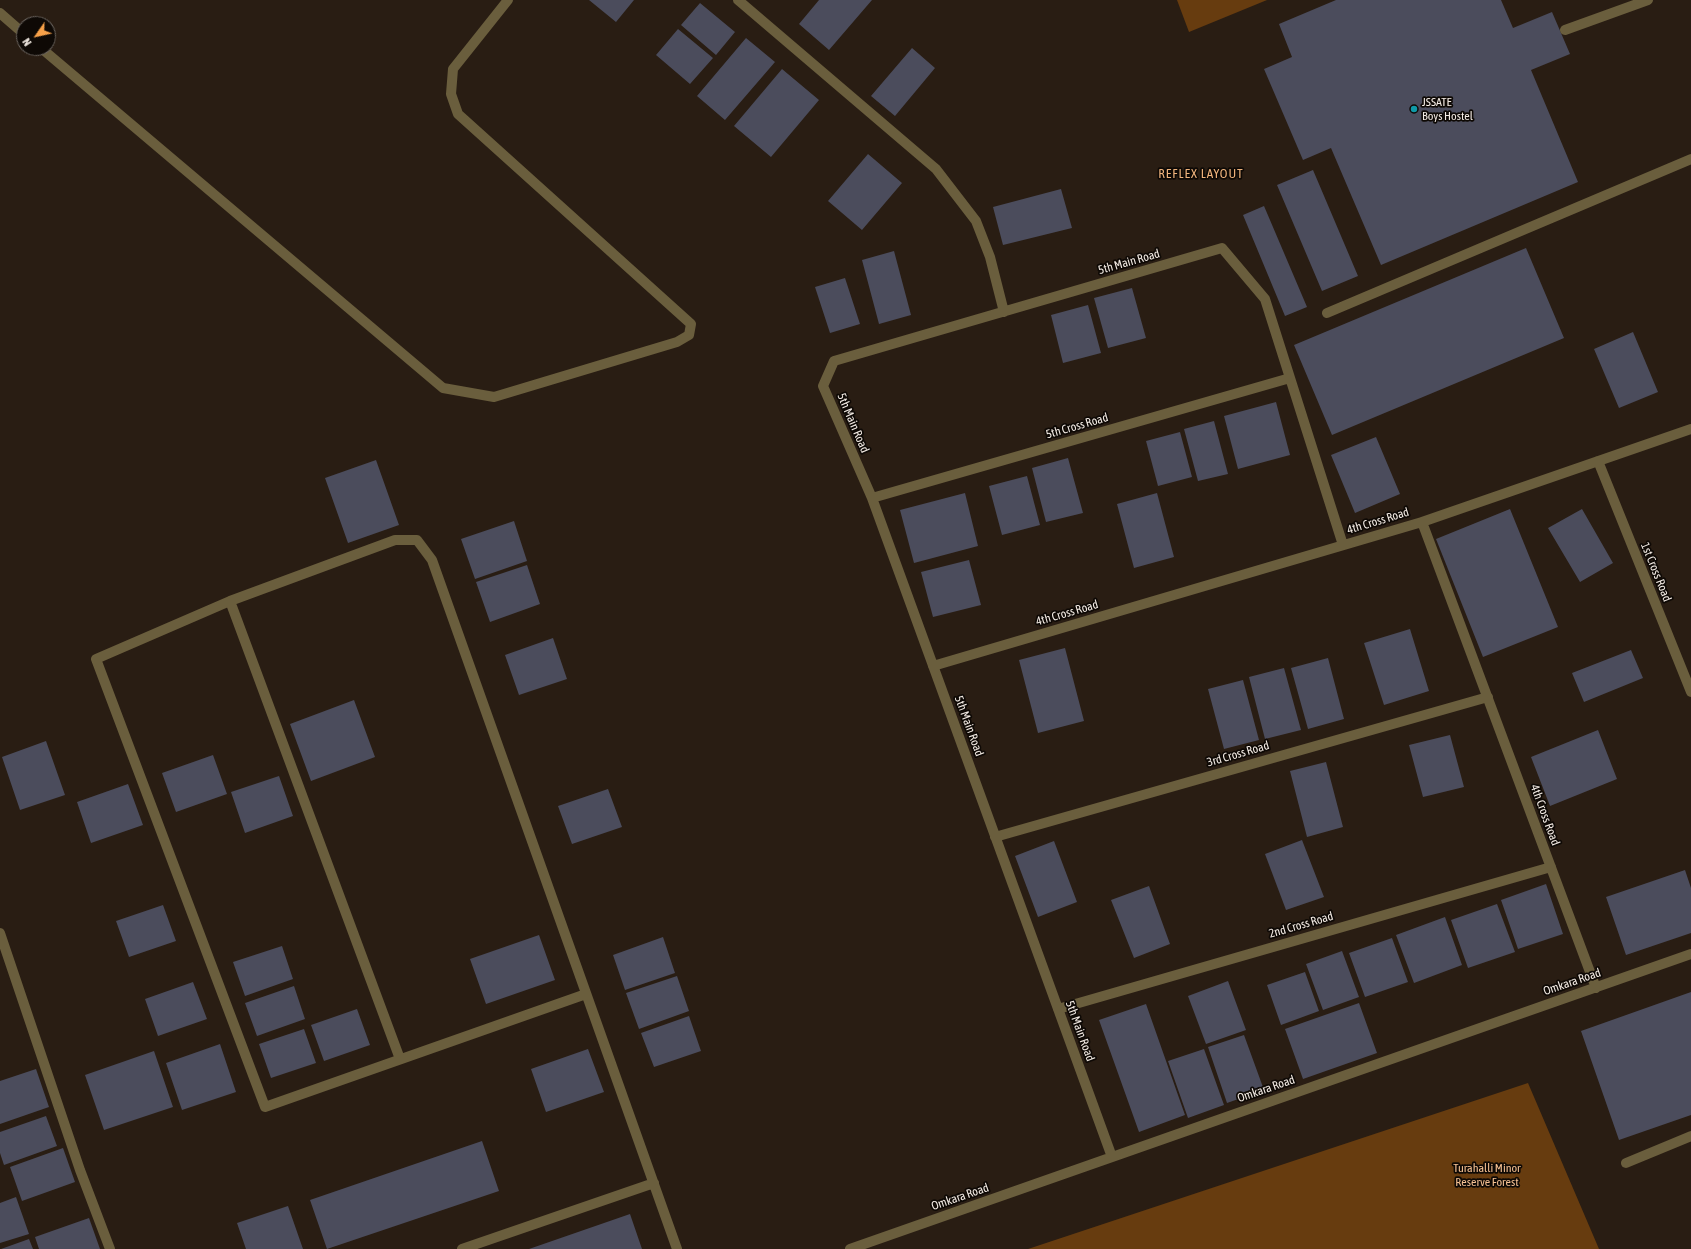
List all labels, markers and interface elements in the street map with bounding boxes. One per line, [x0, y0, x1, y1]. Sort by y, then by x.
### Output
north arrow [16, 16, 56, 56]
text: N [20, 36, 34, 48]
place label: JSSATE Boys Hostel [1422, 95, 1473, 123]
marker: JSSATE Boys Hostel [1409, 104, 1419, 114]
district label: REFLEX LAYOUT [1158, 166, 1244, 182]
street label: 5th Main Road [1097, 246, 1161, 278]
street label: 5th Main Road [834, 391, 872, 455]
street label: 5th Cross Road [1044, 410, 1110, 442]
street label: 4th Cross Road [1345, 505, 1411, 537]
street label: 1st Cross Road [1638, 540, 1674, 604]
street label: 4th Cross Road [1034, 597, 1100, 629]
street label: 5th Main Road [951, 694, 987, 758]
street label: 3rd Cross Road [1205, 738, 1271, 770]
street label: 4th Cross Road [1527, 782, 1563, 848]
street label: 2nd Cross Road [1267, 909, 1335, 941]
street label: Omkara Road [1541, 965, 1603, 999]
street label: 5th Main Road [1062, 999, 1098, 1063]
street label: Omkara Road [1235, 1072, 1297, 1106]
park label: Turahalli Minor Reserve Forest [1453, 1161, 1521, 1189]
street label: Omkara Road [929, 1180, 991, 1214]

